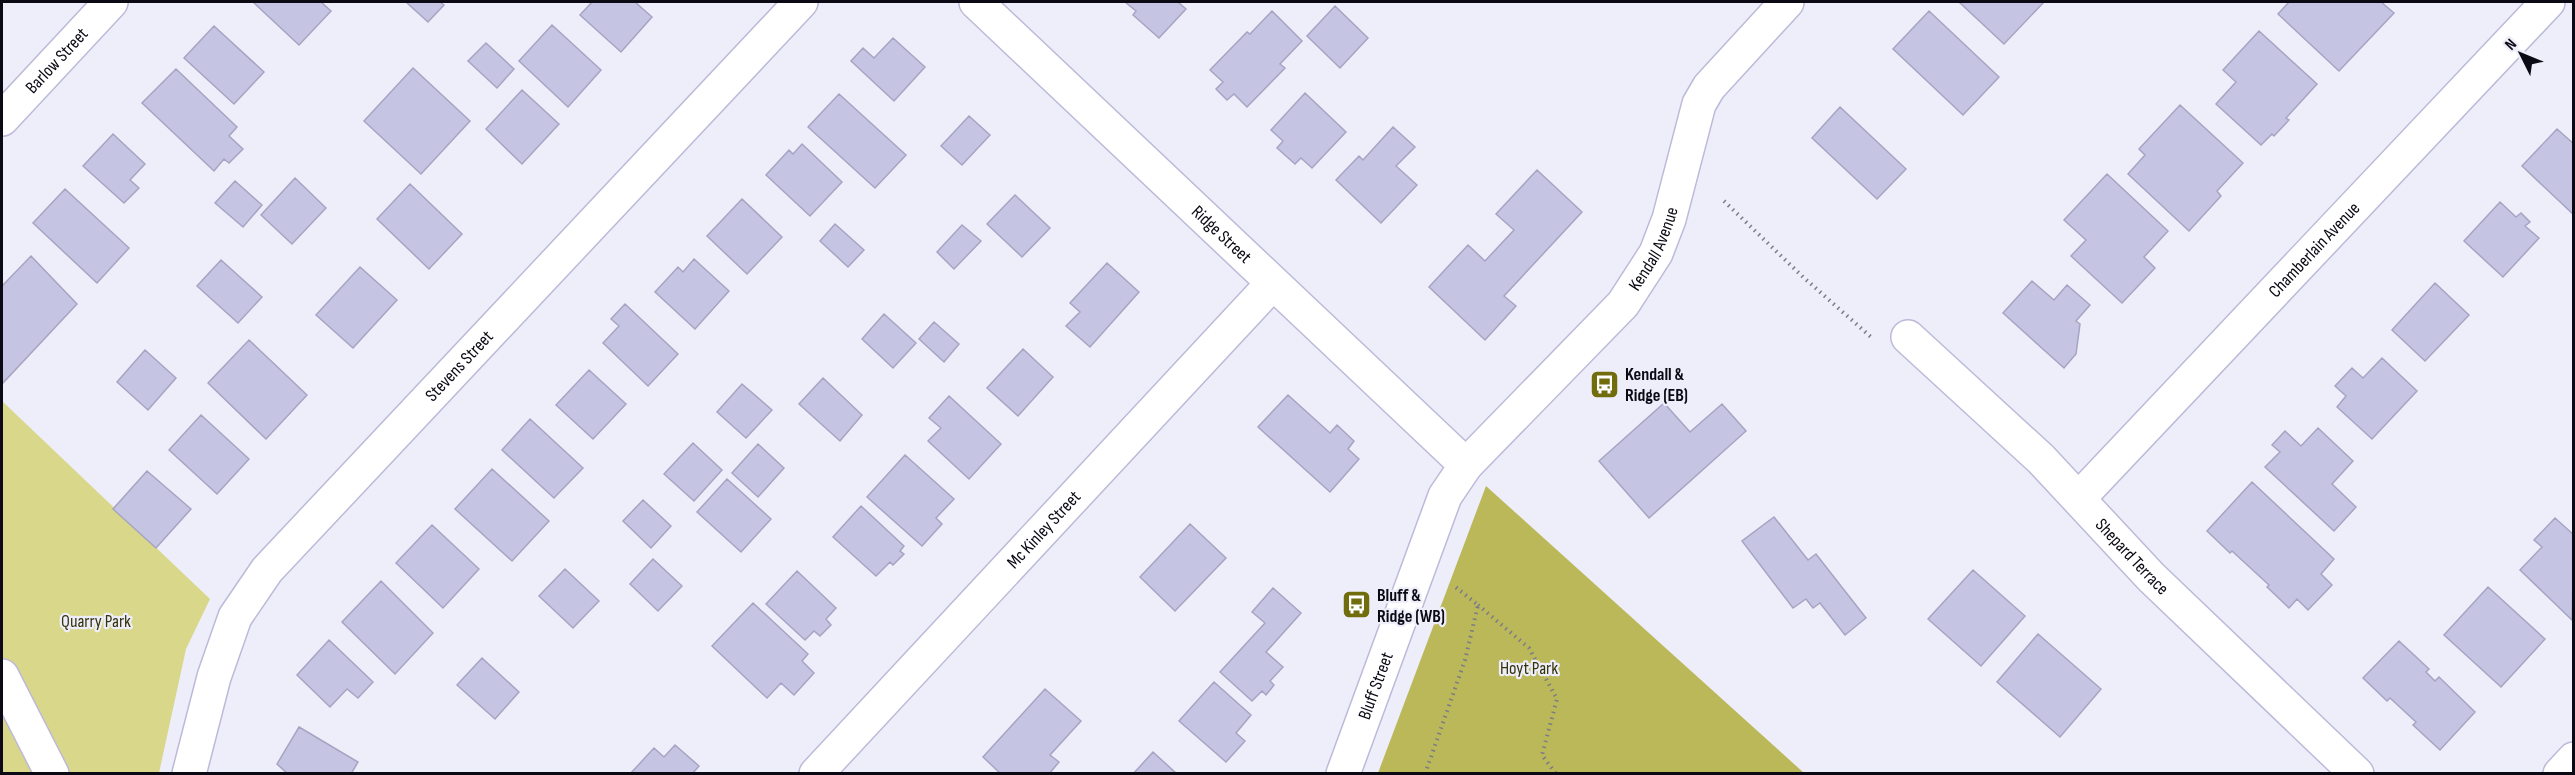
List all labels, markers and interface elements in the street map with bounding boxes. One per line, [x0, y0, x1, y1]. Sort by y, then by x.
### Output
street label: Barlow Street [21, 23, 93, 98]
north arrow [2491, 24, 2551, 84]
text: N [2501, 35, 2521, 54]
street label: Chamberlain Avenue [2264, 198, 2364, 302]
street label: Ridge Street [1187, 201, 1256, 268]
street label: Kendall Avenue [1624, 205, 1683, 295]
street label: Stevens Street [421, 326, 498, 406]
place label: Kendall & Ridge (EB) [1625, 364, 1688, 406]
bus stop icon: Kendall & Ridge (EB) [1588, 368, 1620, 400]
street label: Mc Kinley Street [1003, 486, 1085, 573]
street label: Shepard Terrace [2091, 514, 2173, 599]
place label: Bluff & Ridge (WB) [1377, 585, 1445, 627]
bus stop icon: Bluff & Ridge (WB) [1340, 589, 1372, 621]
park label: Quarry Park [61, 611, 131, 632]
street label: Bluff Street [1354, 649, 1398, 722]
park label: Hoyt Park [1500, 658, 1558, 679]

